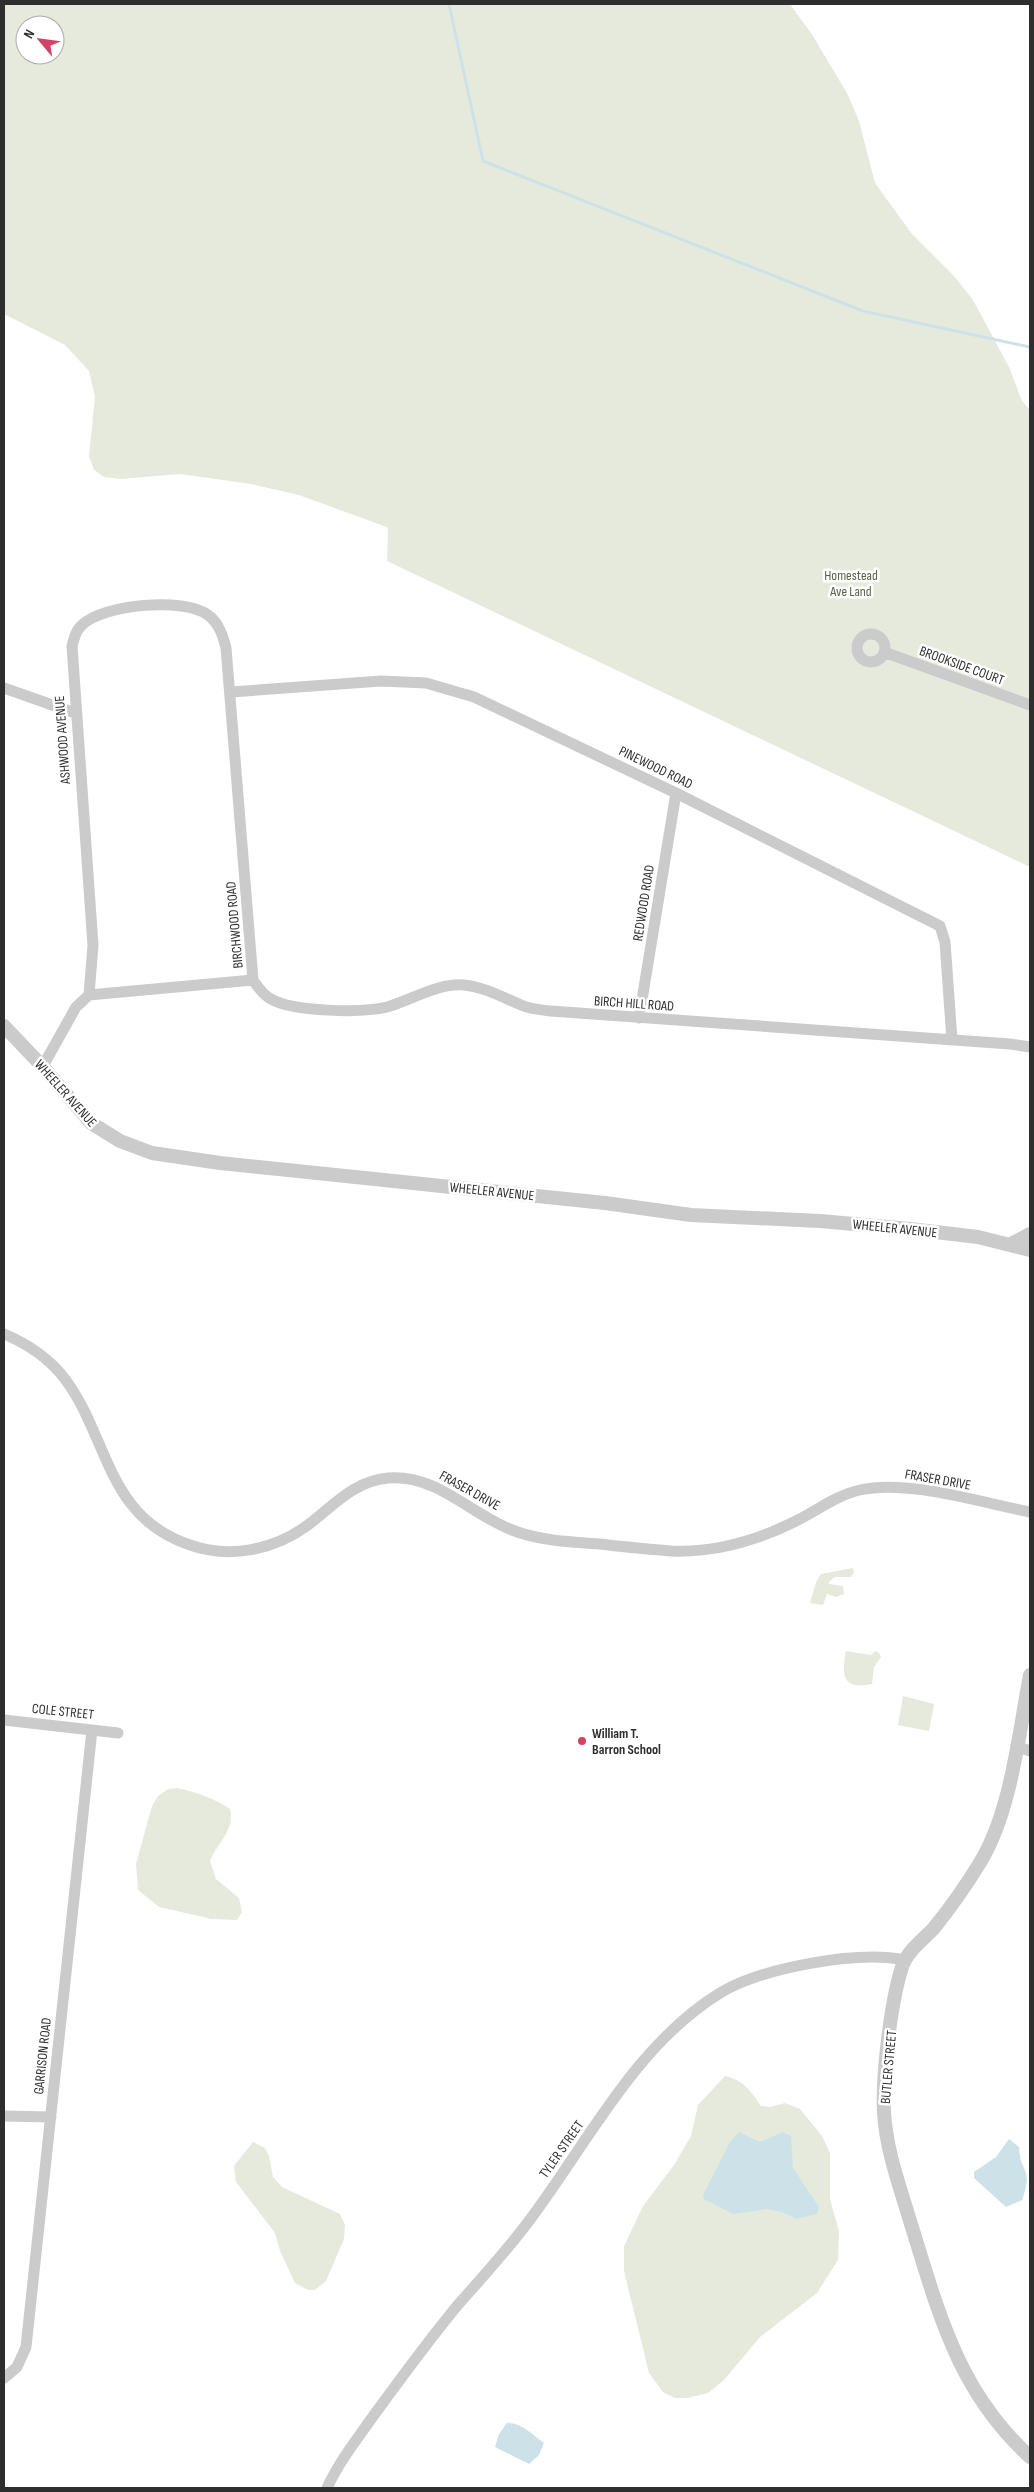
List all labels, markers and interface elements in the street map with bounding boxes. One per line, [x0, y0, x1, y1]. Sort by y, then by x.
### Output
north arrow [15, 15, 65, 65]
text: N [20, 27, 38, 41]
park label: Homestead Ave Land [824, 567, 878, 600]
street label: BROOKSIDE COURT [917, 642, 1007, 689]
street label: ASHWOOD AVENUE [51, 695, 74, 786]
street label: PINEWOOD ROAD [616, 742, 695, 793]
street label: REDWOOD ROAD [629, 864, 658, 942]
street label: BIRCHWOOD ROAD [222, 881, 247, 969]
street label: BIRCH HILL ROAD [593, 992, 675, 1015]
street label: WHEELER AVENUE [31, 1056, 101, 1131]
street label: WHEELER AVENUE [449, 1179, 535, 1204]
street label: WHEELER AVENUE [852, 1216, 938, 1241]
street label: FRASER DRIVE [904, 1465, 972, 1494]
street label: FRASER DRIVE [437, 1467, 503, 1514]
street label: COLE STREET [31, 1700, 95, 1723]
place label: William T. Barron School [592, 1725, 661, 1758]
marker: William T. Barron School [576, 1735, 588, 1747]
street label: GARRISON ROAD [30, 2017, 55, 2095]
street label: BUTLER STREET [877, 2029, 900, 2105]
street label: TYLER STREET [535, 2117, 588, 2181]

